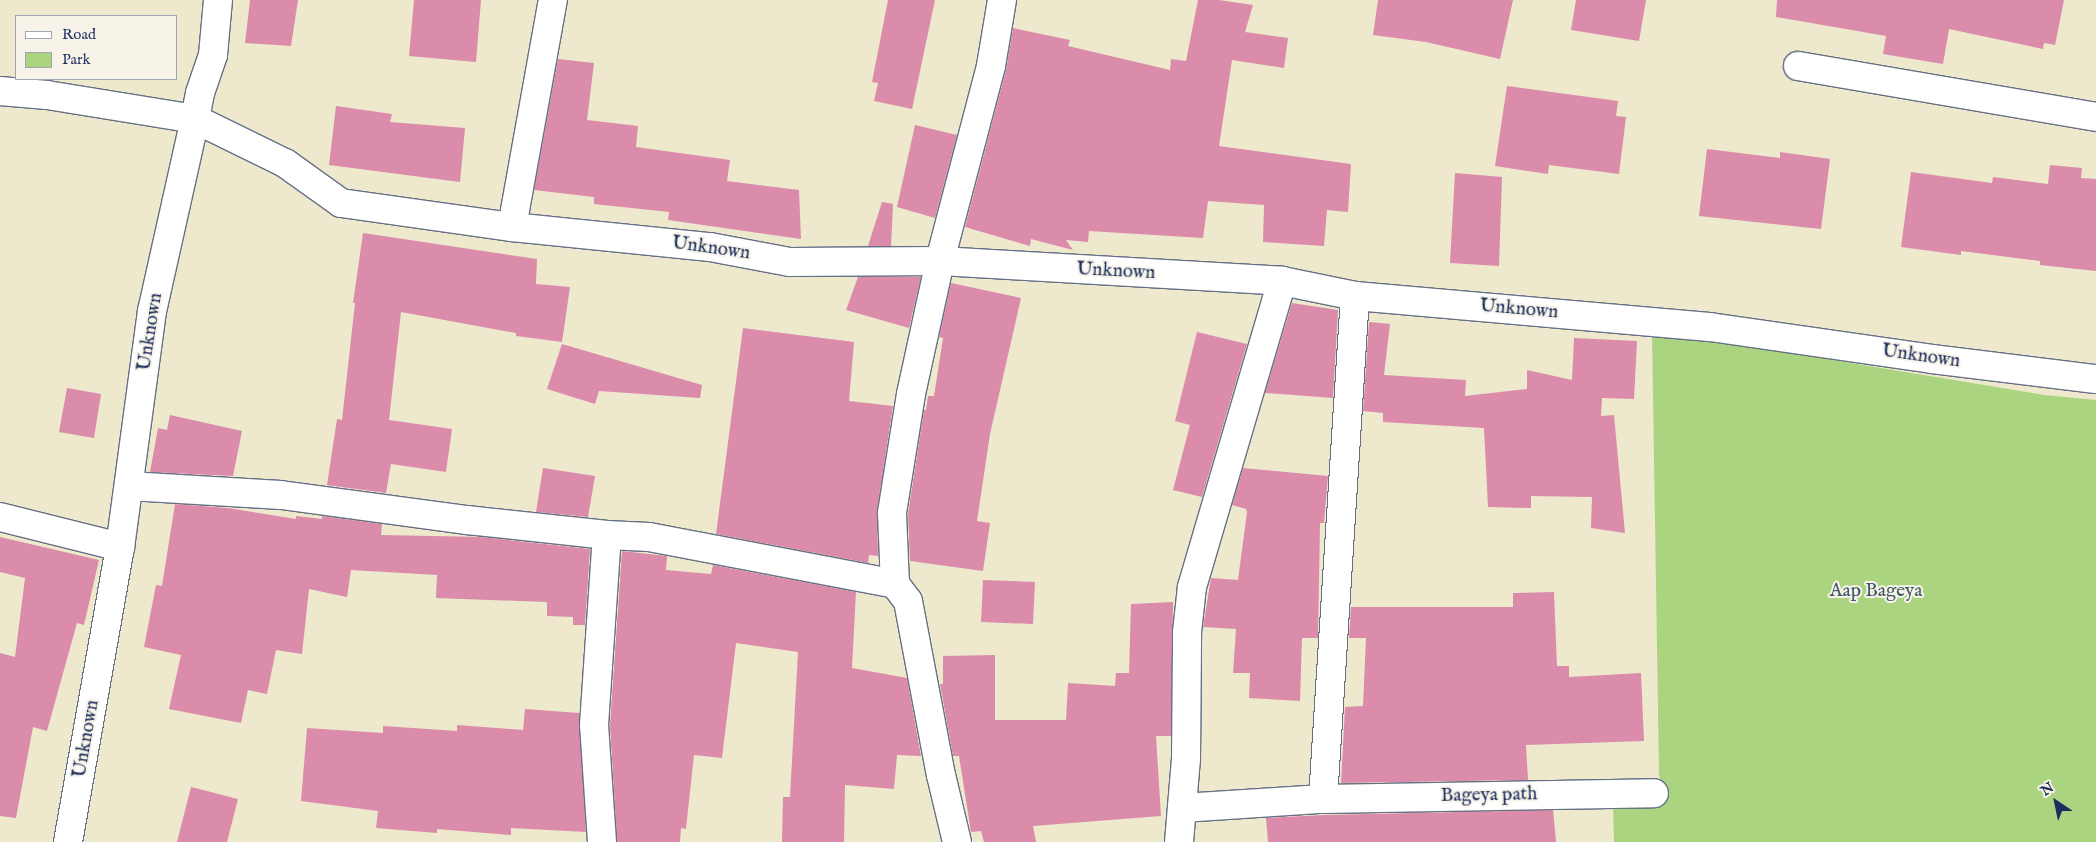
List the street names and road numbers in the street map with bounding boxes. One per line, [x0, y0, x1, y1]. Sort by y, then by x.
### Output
street label: Unknown [670, 232, 752, 266]
street label: Unknown [1076, 259, 1156, 285]
street label: Unknown [134, 291, 168, 373]
street label: Unknown [1479, 295, 1559, 325]
street label: Unknown [1880, 340, 1962, 374]
street label: Unknown [69, 698, 105, 780]
street label: Bageya path [1441, 784, 1537, 808]

